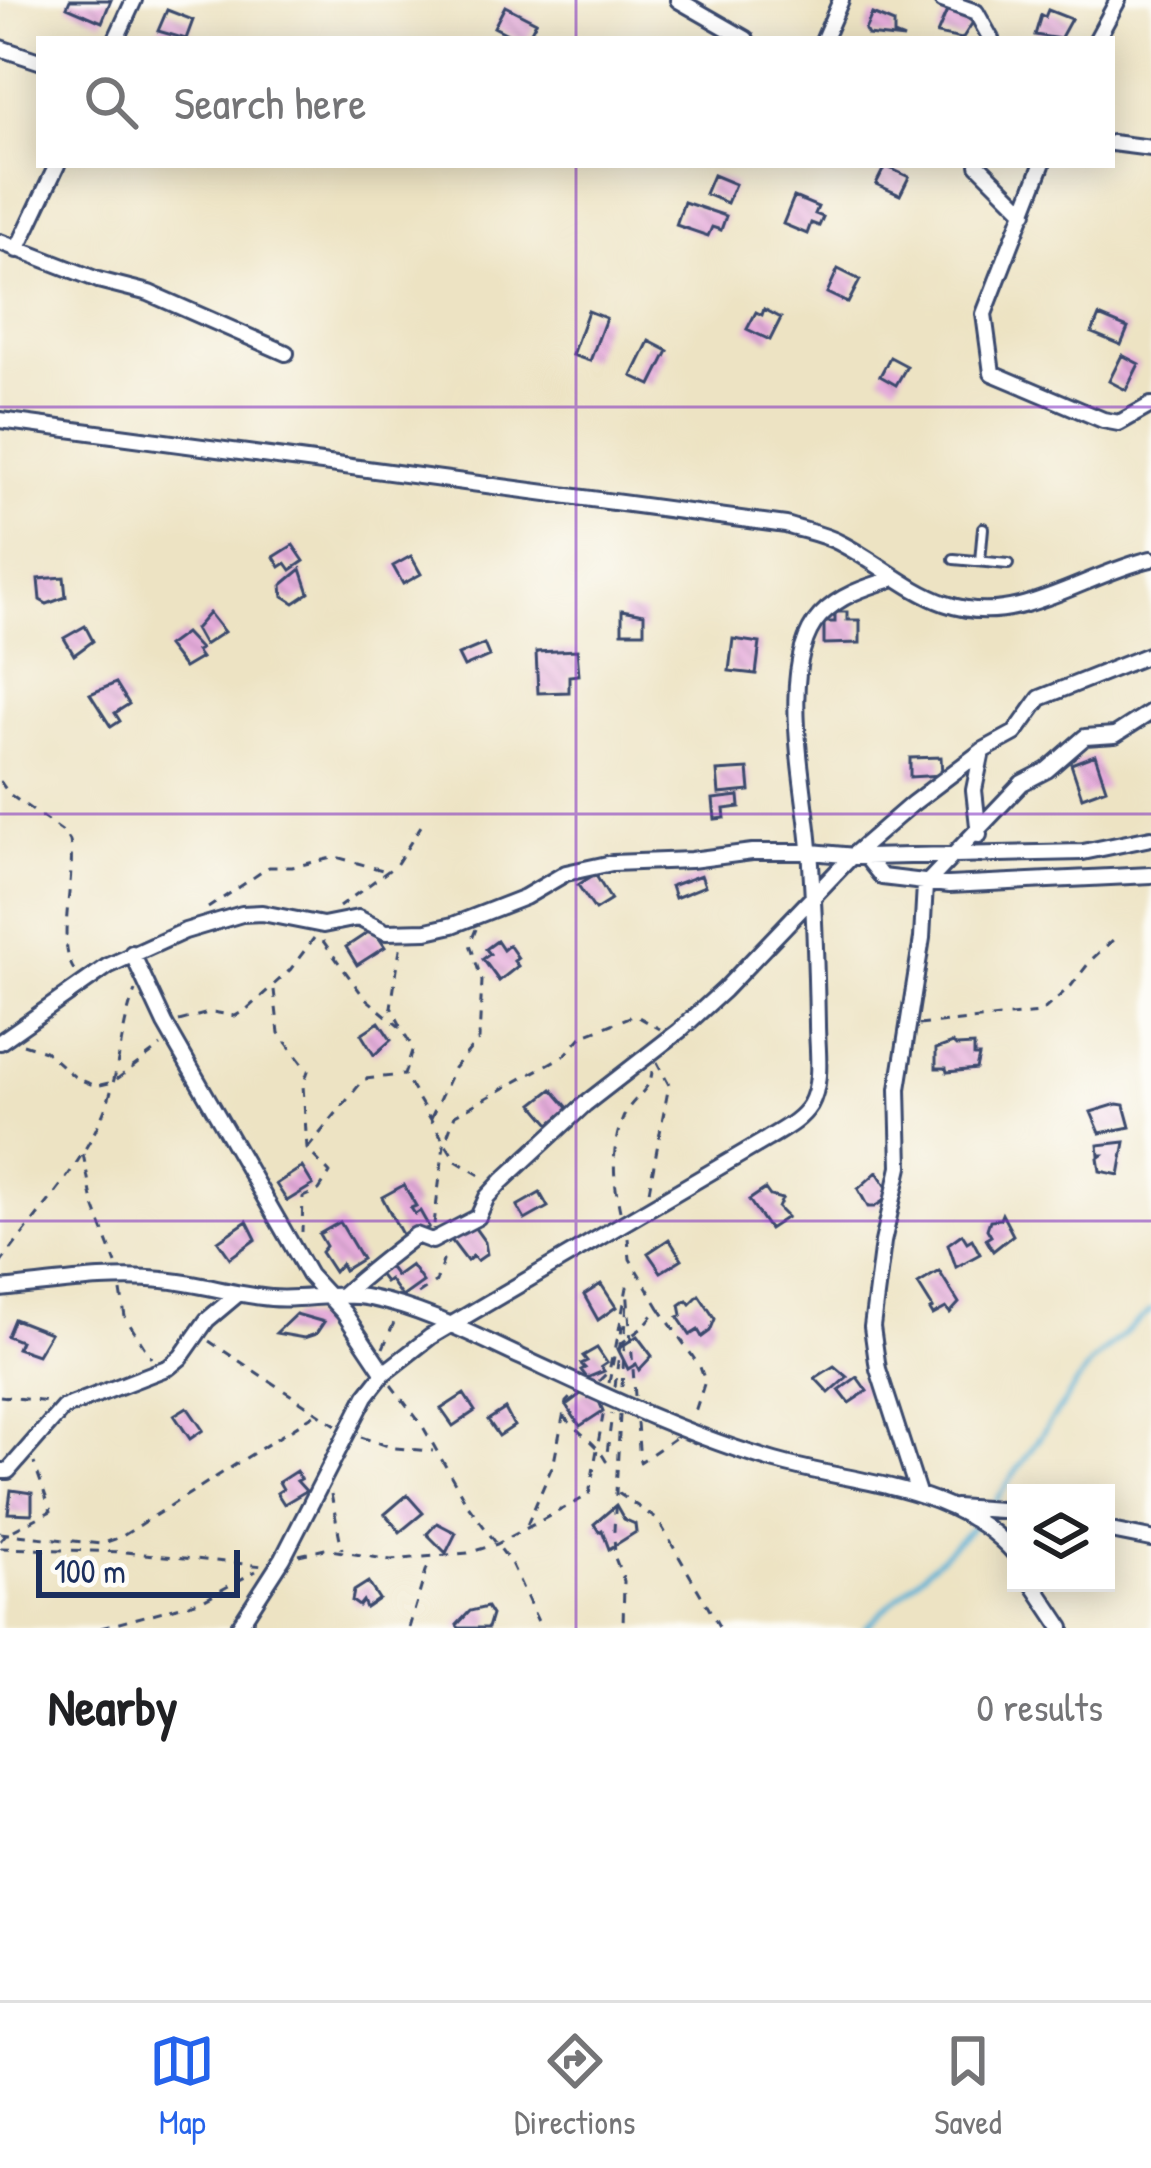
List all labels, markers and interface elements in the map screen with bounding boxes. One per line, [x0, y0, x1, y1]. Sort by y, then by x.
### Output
search box [36, 36, 1115, 168]
icon: search [78, 69, 144, 135]
text: Search here [174, 72, 366, 133]
map controls [1007, 1484, 1115, 1592]
button: layers [1007, 1484, 1115, 1592]
scale bar [36, 1544, 240, 1597]
text: 100 m [54, 1549, 126, 1593]
text: Nearby [48, 1672, 178, 1741]
text: 0 results [977, 1680, 1103, 1733]
tab: Map [149, 2028, 215, 2144]
tab: Directions [514, 2028, 636, 2144]
tab: Saved [934, 2028, 1002, 2144]

